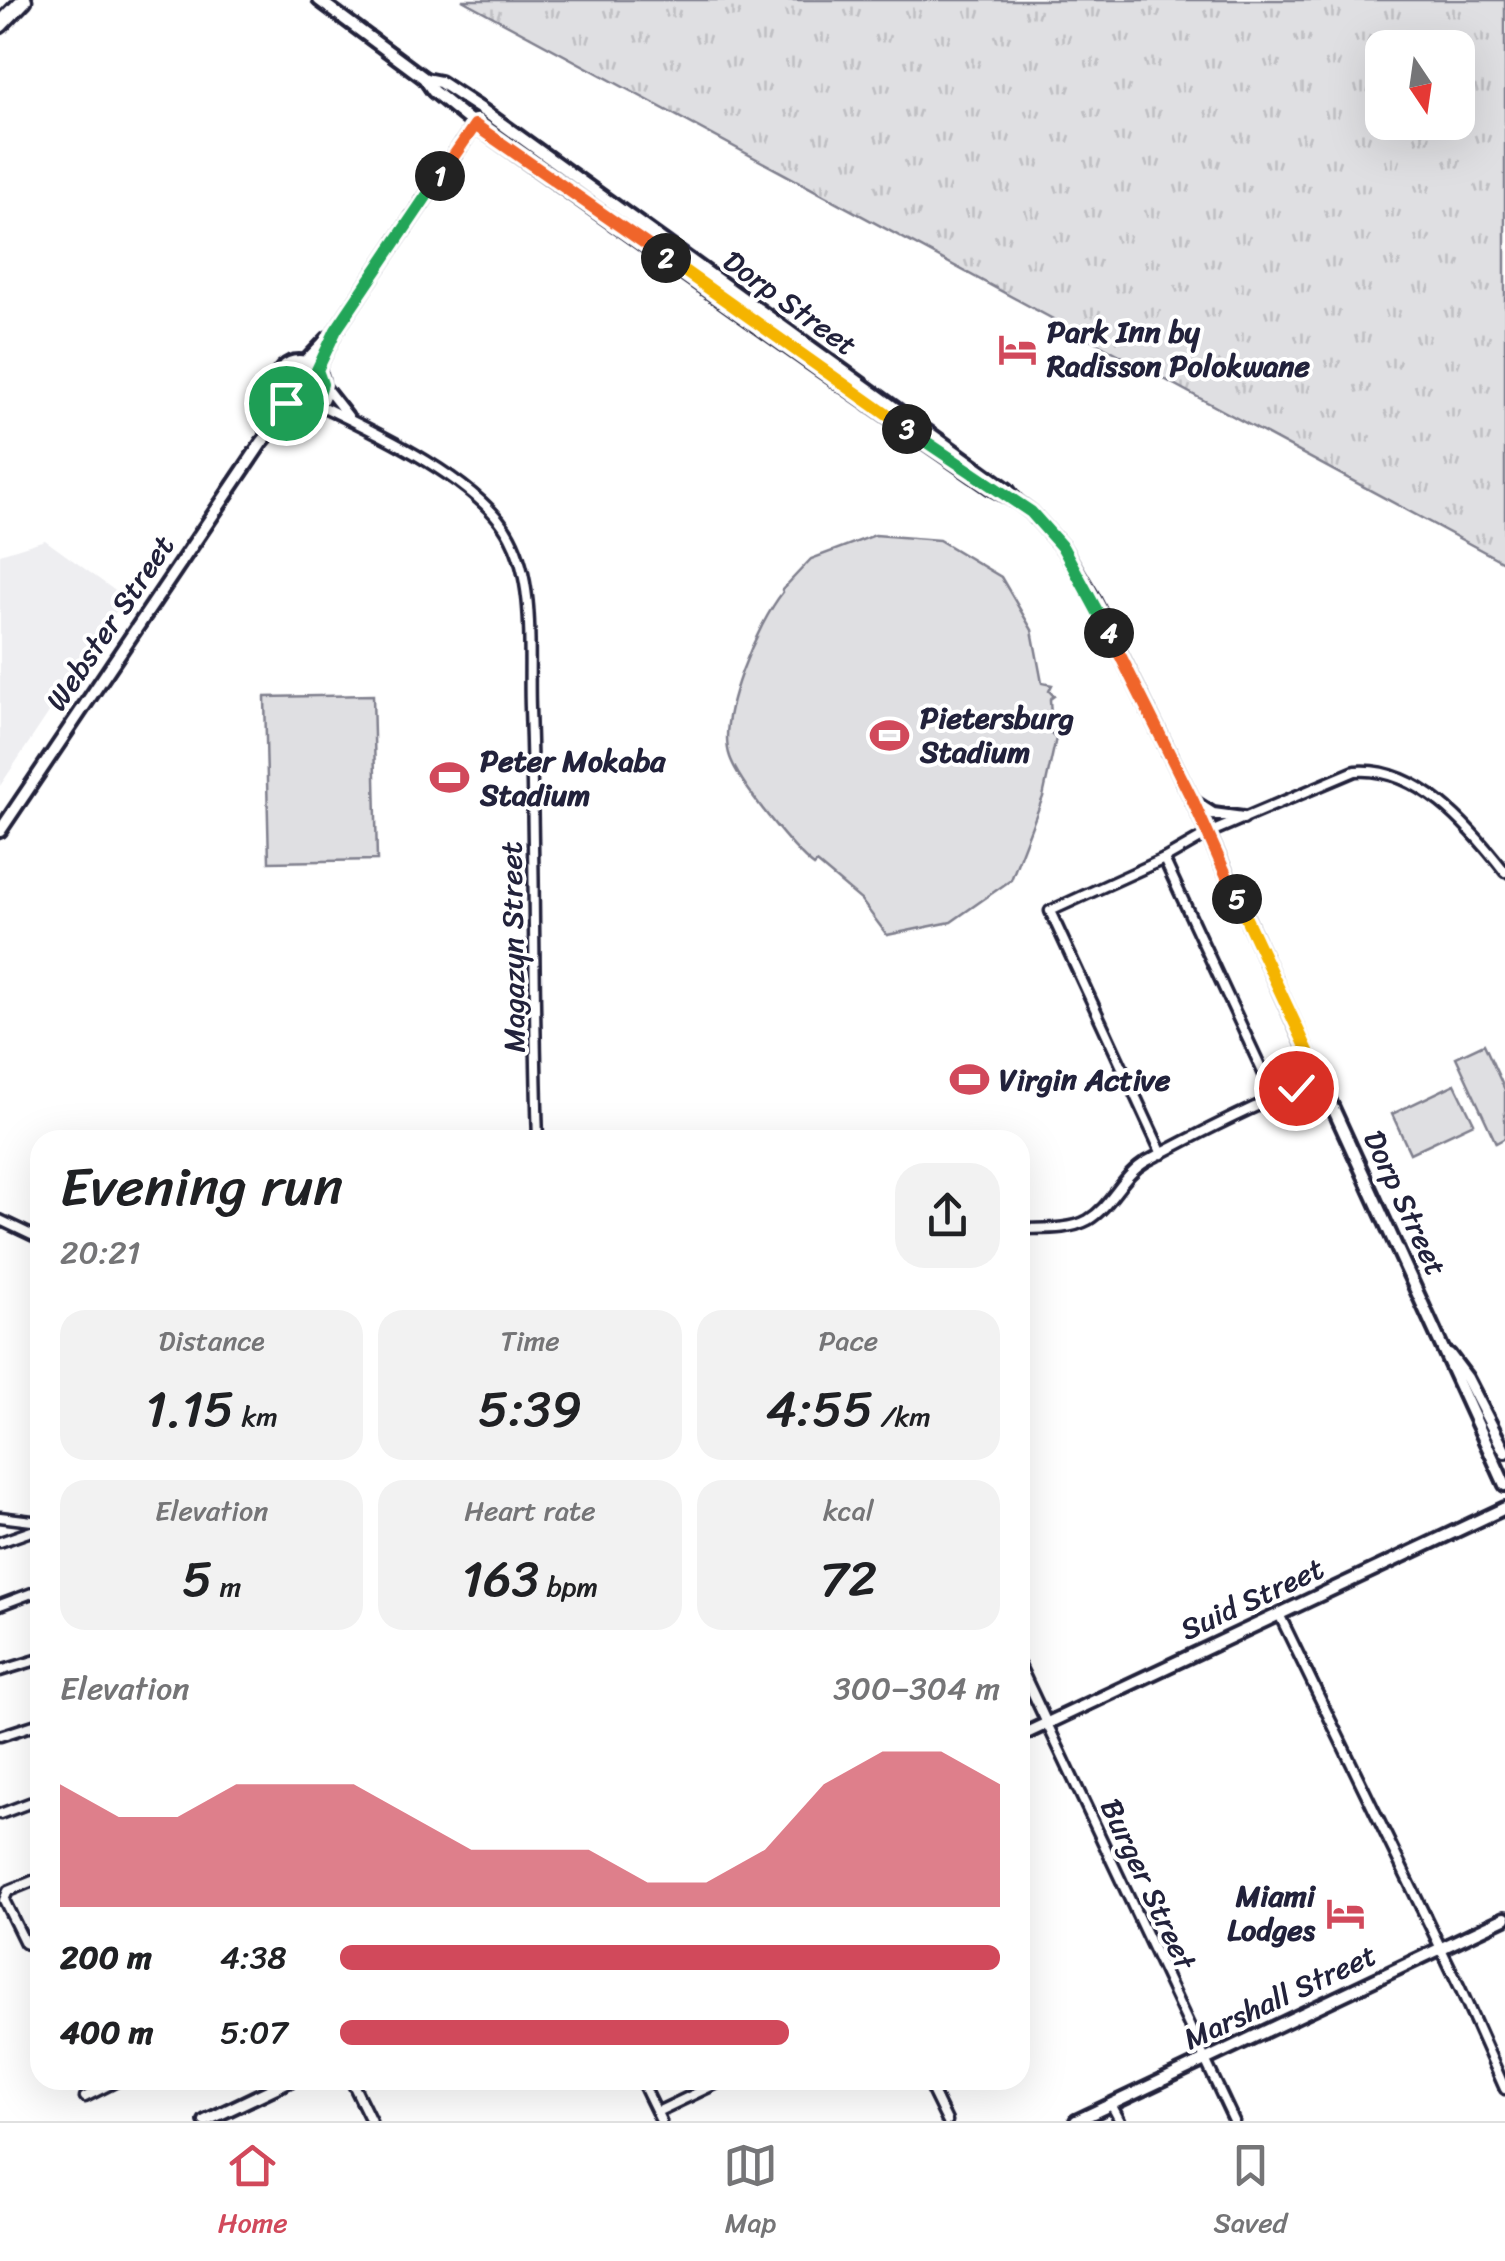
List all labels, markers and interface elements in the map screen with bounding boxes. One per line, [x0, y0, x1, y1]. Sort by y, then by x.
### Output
north arrow [1365, 30, 1475, 140]
map controls [1365, 30, 1475, 140]
pin: 1 [415, 151, 465, 201]
text: 1 [434, 151, 446, 200]
pin: 2 [641, 233, 691, 283]
text: 2 [658, 233, 674, 282]
street label: Dorp Street [711, 235, 869, 371]
place label: Park Inn by Radisson Polokwane [1046, 305, 1310, 393]
hotel icon: Park Inn by Radisson Polokwane [996, 328, 1038, 370]
pin [244, 361, 329, 446]
icon: arrive [259, 376, 314, 431]
pin: 3 [882, 404, 932, 454]
text: 3 [899, 404, 915, 453]
street label: Webster Street [31, 523, 189, 723]
pin: 4 [1084, 608, 1134, 658]
text: 4 [1100, 608, 1118, 657]
place label: Pietersburg Stadium [919, 691, 1074, 779]
sports icon: Pietersburg Stadium [869, 714, 911, 756]
place label: Peter Mokaba Stadium [479, 734, 666, 822]
sports icon: Peter Mokaba Stadium [429, 757, 471, 799]
street label: Magazyn Street [484, 841, 542, 1053]
pin: 5 [1212, 874, 1262, 924]
text: 5 [1228, 874, 1246, 923]
pin [1254, 1046, 1339, 1131]
place label: Virgin Active [999, 1053, 1171, 1107]
sports icon: Virgin Active [948, 1059, 990, 1101]
icon: check [1269, 1061, 1324, 1116]
street label: Dorp Street [1347, 1121, 1463, 1285]
text: Evening run [60, 1138, 343, 1235]
button: share [895, 1163, 1000, 1268]
text: 20:21 [60, 1224, 141, 1281]
text: Distance [159, 1316, 265, 1365]
text: Time [500, 1316, 560, 1365]
text: Pace [819, 1316, 878, 1365]
text: 1.15 [146, 1365, 234, 1454]
text: 5:39 [478, 1365, 582, 1454]
text: 4:55 [766, 1365, 873, 1454]
text: km [234, 1392, 278, 1441]
text: /km [873, 1392, 931, 1441]
text: Elevation [155, 1486, 268, 1535]
text: Heart rate [464, 1486, 596, 1535]
text: kcal [823, 1486, 874, 1535]
text: 5 [182, 1535, 213, 1624]
text: 163 [462, 1535, 539, 1624]
text: 72 [820, 1535, 877, 1624]
street label: Suid Street [1171, 1542, 1333, 1656]
text: m [213, 1562, 241, 1611]
text: bpm [539, 1562, 598, 1611]
text: Elevation [60, 1660, 190, 1717]
text: 300–304 m [833, 1660, 1000, 1717]
street label: Burger Street [1085, 1789, 1212, 1981]
place label: Miami Lodges [1227, 1869, 1317, 1957]
hotel icon: Miami Lodges [1324, 1892, 1366, 1934]
street label: Marshall Street [1174, 1928, 1386, 2066]
text: 200 m [60, 1929, 152, 1986]
text: 4:38 [220, 1929, 287, 1986]
text: 400 m [60, 2004, 153, 2061]
text: 5:07 [220, 2004, 288, 2061]
tab: Home [218, 2138, 288, 2247]
tab: Map [723, 2138, 778, 2247]
tab: Saved [1213, 2138, 1287, 2247]

